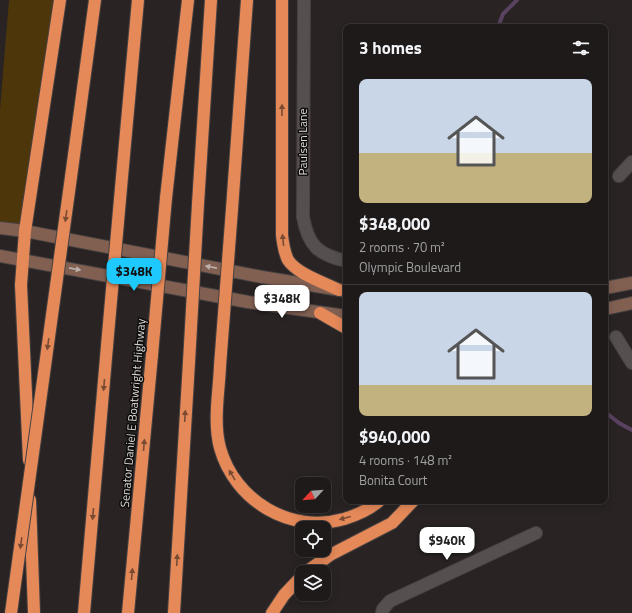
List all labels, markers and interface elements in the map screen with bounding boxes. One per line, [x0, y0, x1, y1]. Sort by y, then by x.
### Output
text: 3 homes [359, 35, 422, 61]
icon: filters [570, 37, 592, 59]
one-way arrow [279, 103, 285, 116]
icon: home [440, 105, 512, 177]
street label: Paulsen Lane [293, 108, 312, 176]
one-way arrow [63, 210, 69, 222]
text: $348,000 [359, 211, 430, 237]
one-way arrow [279, 234, 286, 246]
text: 2 rooms · 70 m² [359, 237, 445, 257]
text: Olympic Boulevard [359, 257, 461, 277]
pin: $348K [106, 258, 162, 292]
text: $348K [116, 261, 152, 281]
one-way arrow [205, 264, 217, 270]
one-way arrow [69, 266, 82, 272]
pin: $348K [254, 285, 310, 319]
text: $348K [264, 288, 300, 308]
street label: Senator Daniel E Boatwright Highway [115, 318, 150, 508]
icon: home [440, 318, 512, 390]
one-way arrow [45, 338, 51, 351]
one-way arrow [101, 379, 108, 391]
one-way arrow [182, 410, 189, 422]
text: $940,000 [359, 424, 430, 450]
one-way arrow [140, 439, 147, 451]
text: 4 rooms · 148 m² [359, 450, 452, 470]
one-way arrow [228, 470, 236, 480]
text: Bonita Court [359, 470, 427, 490]
north arrow [295, 477, 331, 513]
map controls [295, 477, 331, 601]
one-way arrow [90, 508, 96, 520]
one-way arrow [338, 515, 350, 521]
button: locate [295, 521, 331, 557]
pin: $940K [419, 527, 475, 561]
text: $940K [429, 530, 465, 550]
one-way arrow [18, 537, 24, 549]
one-way arrow [173, 554, 180, 566]
button: layers [295, 565, 331, 601]
one-way arrow [129, 568, 135, 580]

